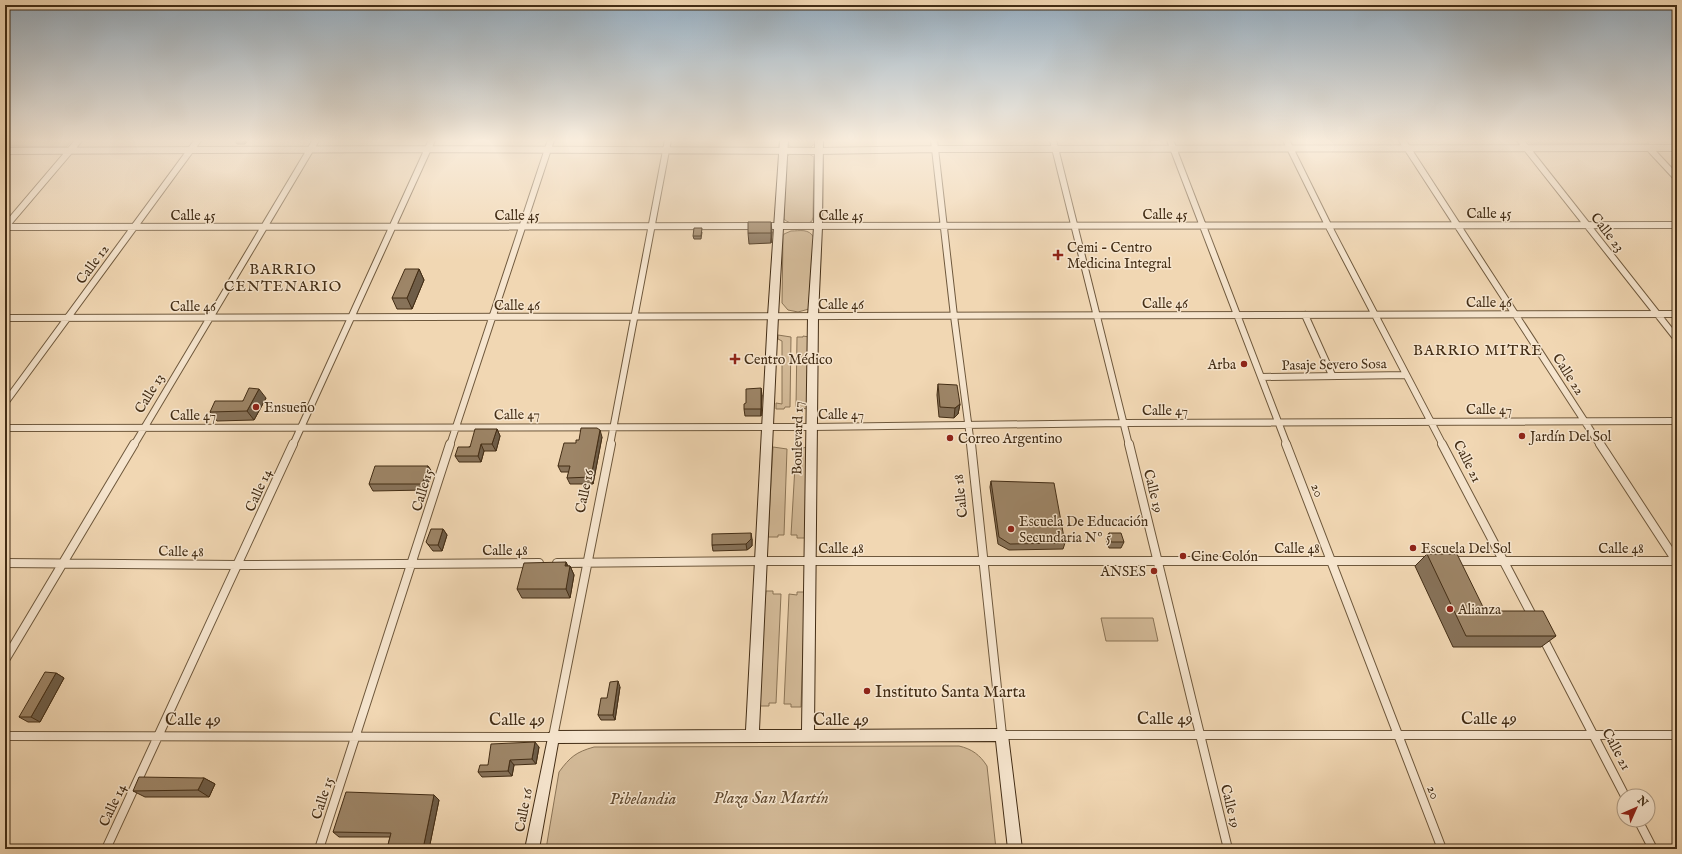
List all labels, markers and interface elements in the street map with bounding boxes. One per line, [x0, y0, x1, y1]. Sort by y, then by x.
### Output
street label: Calle 45 [1466, 205, 1512, 223]
street label: Calle 45 [1142, 206, 1188, 224]
street label: Calle 45 [170, 207, 216, 225]
street label: Calle 45 [494, 207, 540, 225]
street label: Calle 45 [818, 207, 864, 225]
street label: Calle 23 [1586, 209, 1628, 256]
place label: Cemi - Centro Medicina Integral [1067, 239, 1171, 273]
street label: Calle 12 [72, 241, 114, 288]
marker: Cemi - Centro Medicina Integral [1052, 249, 1064, 261]
district label: BARRIO CENTENARIO [224, 260, 342, 296]
street label: Calle 46 [1466, 294, 1513, 312]
street label: Calle 46 [1142, 295, 1189, 313]
street label: Calle 46 [818, 296, 865, 314]
street label: Calle 46 [494, 297, 541, 315]
street label: Calle 46 [170, 298, 217, 316]
district label: BARRIO MITRE [1413, 341, 1543, 360]
street label: Calle 22 [1548, 350, 1589, 399]
place label: Centro Médico [744, 351, 833, 369]
marker: Centro Médico [729, 353, 741, 365]
street label: Pasaje Severo Sosa [1281, 355, 1388, 375]
place label: Arba [1207, 356, 1237, 374]
marker: Arba [1239, 359, 1249, 369]
street label: Calle 13 [131, 370, 169, 417]
place label: Ensueño [264, 399, 315, 417]
street label: Boulevard 17 [788, 401, 808, 475]
street label: Calle 47 [1466, 401, 1512, 419]
marker: Ensueño [251, 402, 261, 412]
street label: Calle 47 [1142, 402, 1188, 420]
street label: Calle 47 [494, 406, 540, 424]
street label: Calle 47 [818, 406, 864, 424]
street label: Calle 47 [170, 407, 216, 425]
place label: Jardín Del Sol [1528, 428, 1611, 446]
place label: Correo Argentino [958, 430, 1063, 448]
marker: Jardín Del Sol [1517, 431, 1527, 441]
marker: Correo Argentino [945, 433, 955, 443]
street label: Calle 21 [1449, 437, 1485, 486]
street label: Calle 14 [241, 466, 276, 515]
street label: Calle 15 [408, 467, 438, 514]
street label: Calle 16 [572, 467, 599, 515]
street label: Calle 19 [1139, 467, 1167, 515]
street label: Calle 18 [950, 473, 972, 519]
street label: 20 [1306, 481, 1328, 500]
place label: Escuela De Educación Secundaria Nº 5 [1019, 513, 1149, 547]
marker: Escuela De Educación Secundaria Nº 5 [1006, 524, 1016, 534]
street label: Calle 48 [818, 540, 864, 558]
street label: Calle 48 [1274, 540, 1320, 558]
place label: Escuela Del Sol [1421, 540, 1511, 558]
street label: Calle 48 [1598, 540, 1644, 558]
street label: Calle 48 [482, 542, 528, 560]
street label: Calle 48 [158, 543, 204, 561]
marker: Escuela Del Sol [1408, 543, 1418, 553]
place label: Cine Colón [1191, 548, 1258, 566]
marker: Cine Colón [1178, 551, 1188, 561]
place label: ANSES [1100, 563, 1146, 581]
marker: ANSES [1149, 566, 1159, 576]
place label: Alianza [1457, 601, 1502, 619]
marker: Alianza [1445, 604, 1455, 614]
place label: Instituto Santa Marta [875, 682, 1026, 703]
marker: Instituto Santa Marta [862, 686, 872, 696]
street label: Calle 49 [1137, 709, 1193, 730]
street label: Calle 49 [1461, 709, 1517, 730]
street label: Calle 49 [165, 710, 221, 731]
street label: Calle 49 [489, 710, 545, 731]
street label: Calle 49 [813, 710, 869, 731]
street label: Calle 21 [1598, 725, 1635, 774]
street label: Calle 15 [308, 775, 338, 822]
street label: Calle 14 [95, 781, 131, 830]
street label: Calle 19 [1216, 782, 1244, 830]
street label: 20 [1422, 783, 1444, 802]
street label: Calle 16 [511, 786, 537, 834]
park label: Plaza San Martín [713, 788, 829, 809]
north arrow [1616, 788, 1656, 828]
park label: Pibelandia [610, 789, 677, 810]
text: N [1633, 793, 1651, 810]

